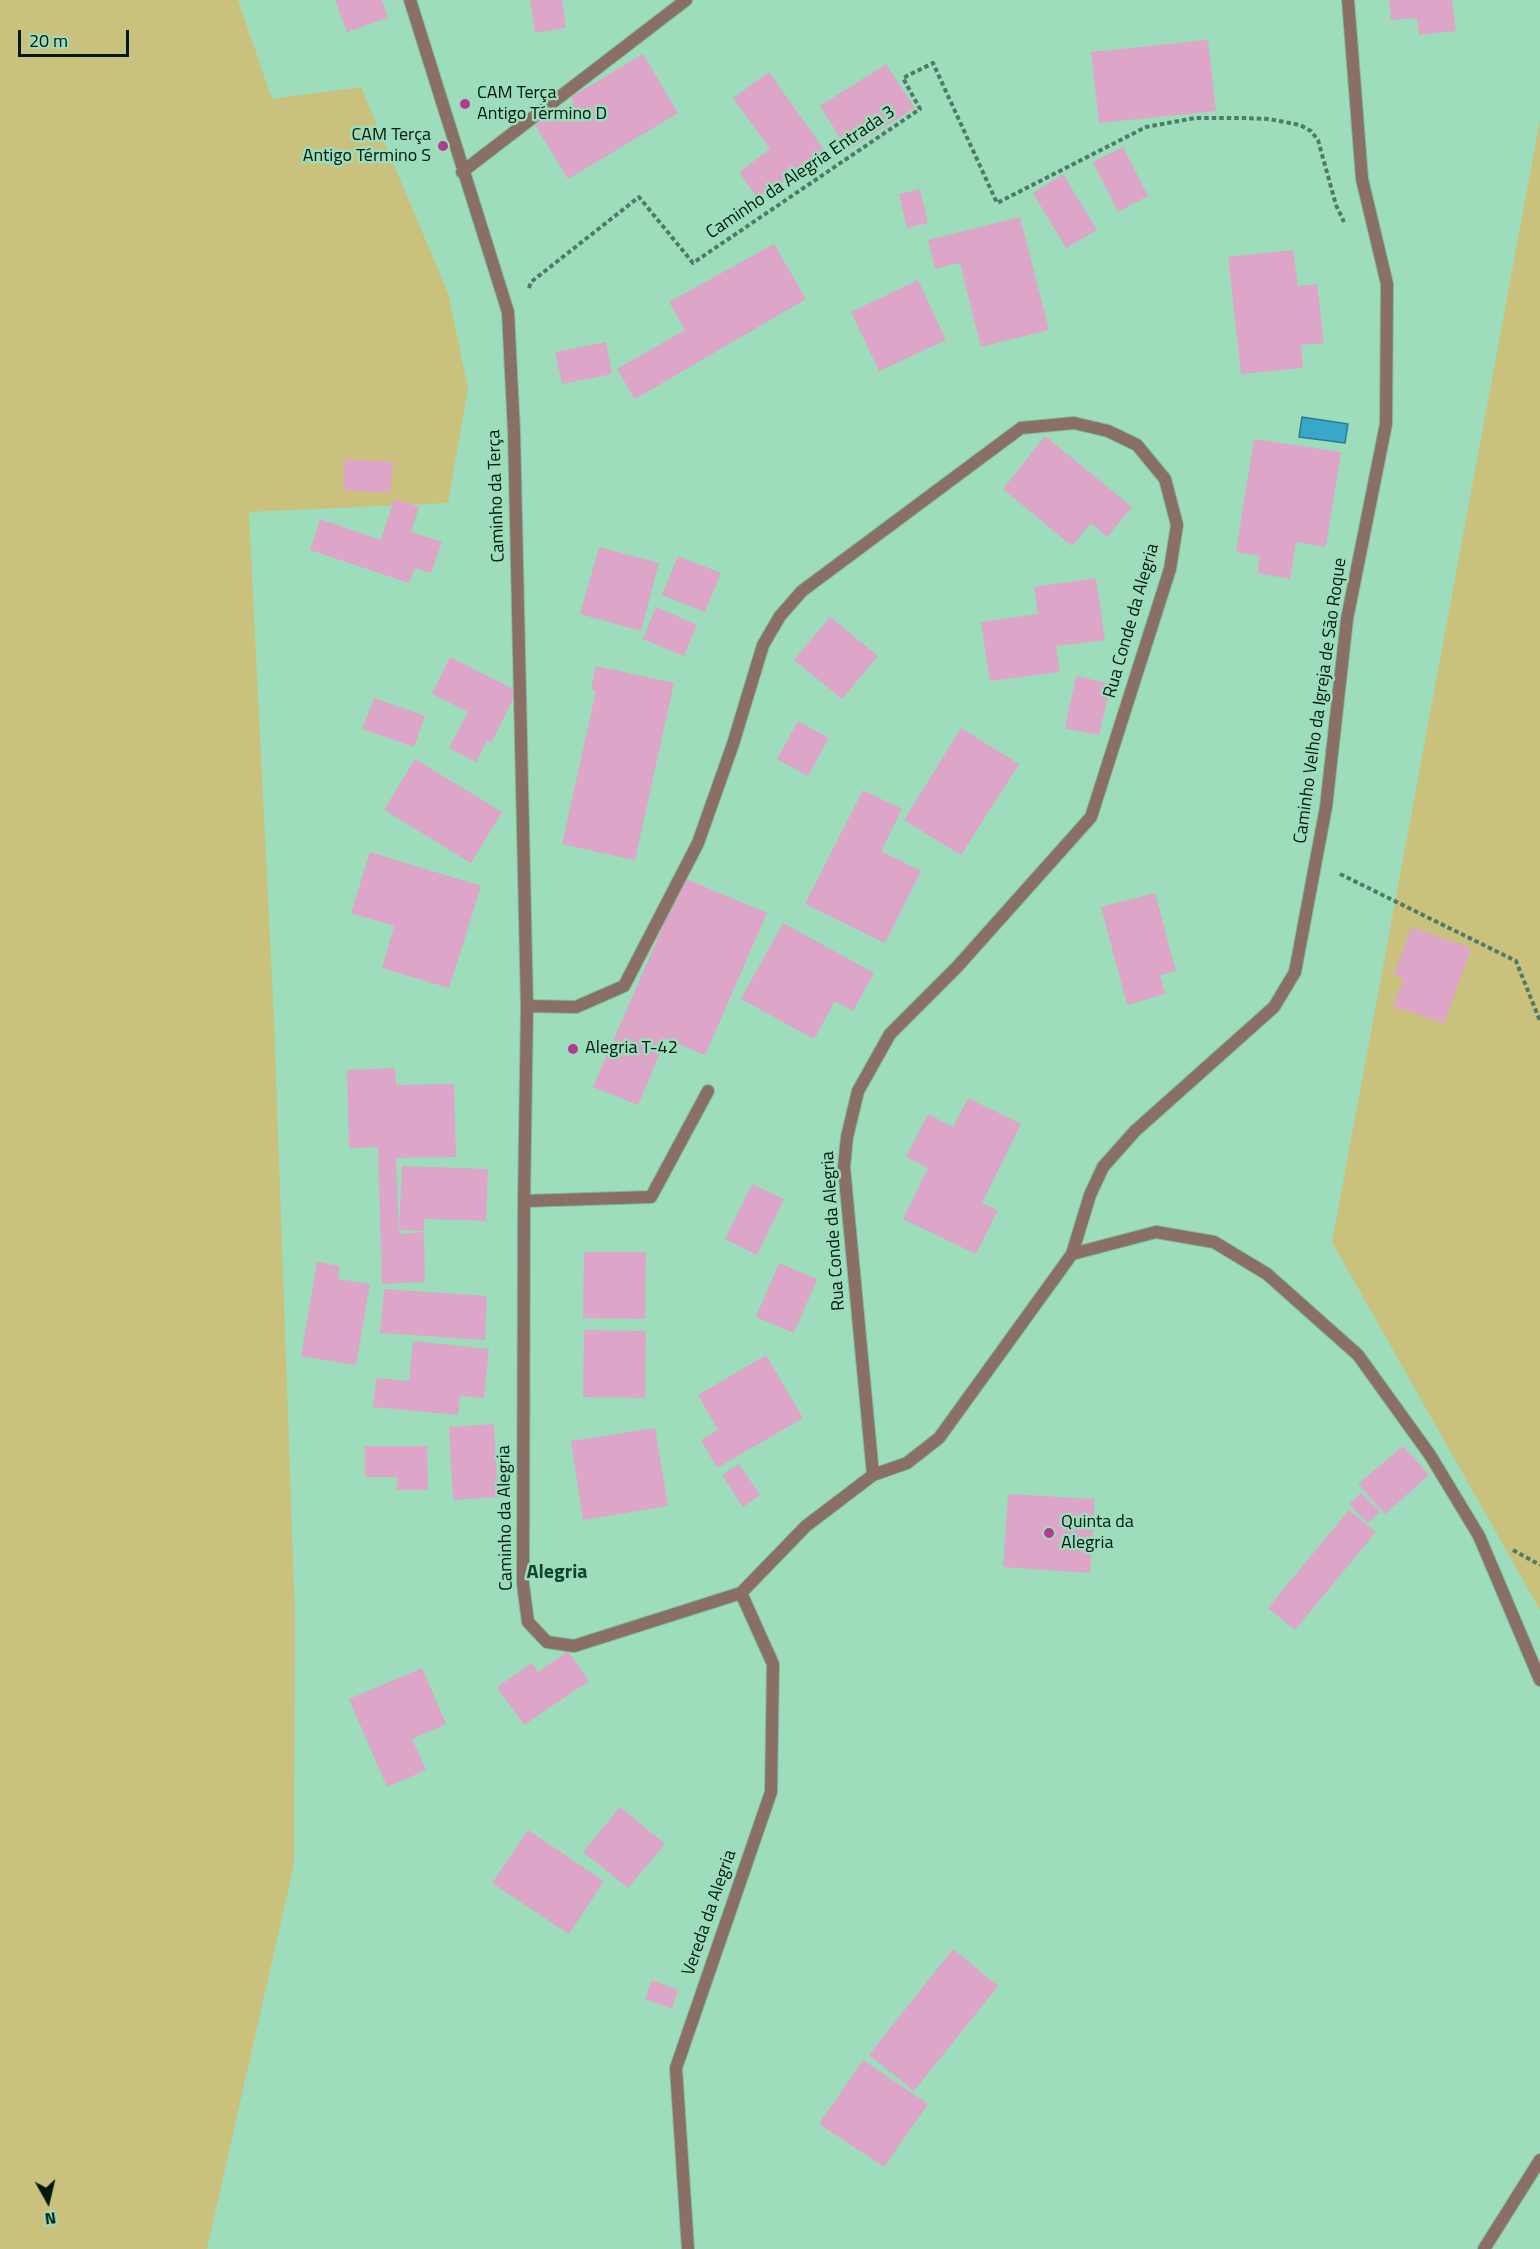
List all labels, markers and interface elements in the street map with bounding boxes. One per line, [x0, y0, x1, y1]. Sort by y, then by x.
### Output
scale bar [21, 18, 132, 56]
text: 20 m [29, 27, 68, 54]
place label: CAM Terça Antigo Término D [477, 83, 607, 125]
marker: CAM Terça Antigo Término D [458, 97, 472, 111]
street label: Caminho da Alegria Entrada 3 [702, 102, 900, 244]
place label: CAM Terça Antigo Término S [303, 125, 431, 168]
marker: CAM Terça Antigo Término S [436, 139, 450, 153]
street label: Caminho da Terça [484, 429, 510, 563]
street label: Rua Conde da Alegria [1100, 541, 1164, 701]
street label: Caminho Velho da Igreja de São Roque [1290, 557, 1352, 845]
place label: Alegria T-42 [585, 1038, 678, 1060]
marker: Alegria T-42 [566, 1042, 580, 1056]
street label: Rua Conde da Alegria [818, 1151, 850, 1311]
street label: Caminho da Alegria [494, 1445, 518, 1591]
place label: Quinta da Alegria [1061, 1512, 1134, 1555]
marker: Quinta da Alegria [1042, 1526, 1056, 1540]
district label: Alegria [526, 1561, 588, 1585]
street label: Vereda da Alegria [678, 1847, 742, 1979]
north arrow [18, 2171, 78, 2231]
text: N [43, 2206, 58, 2231]

